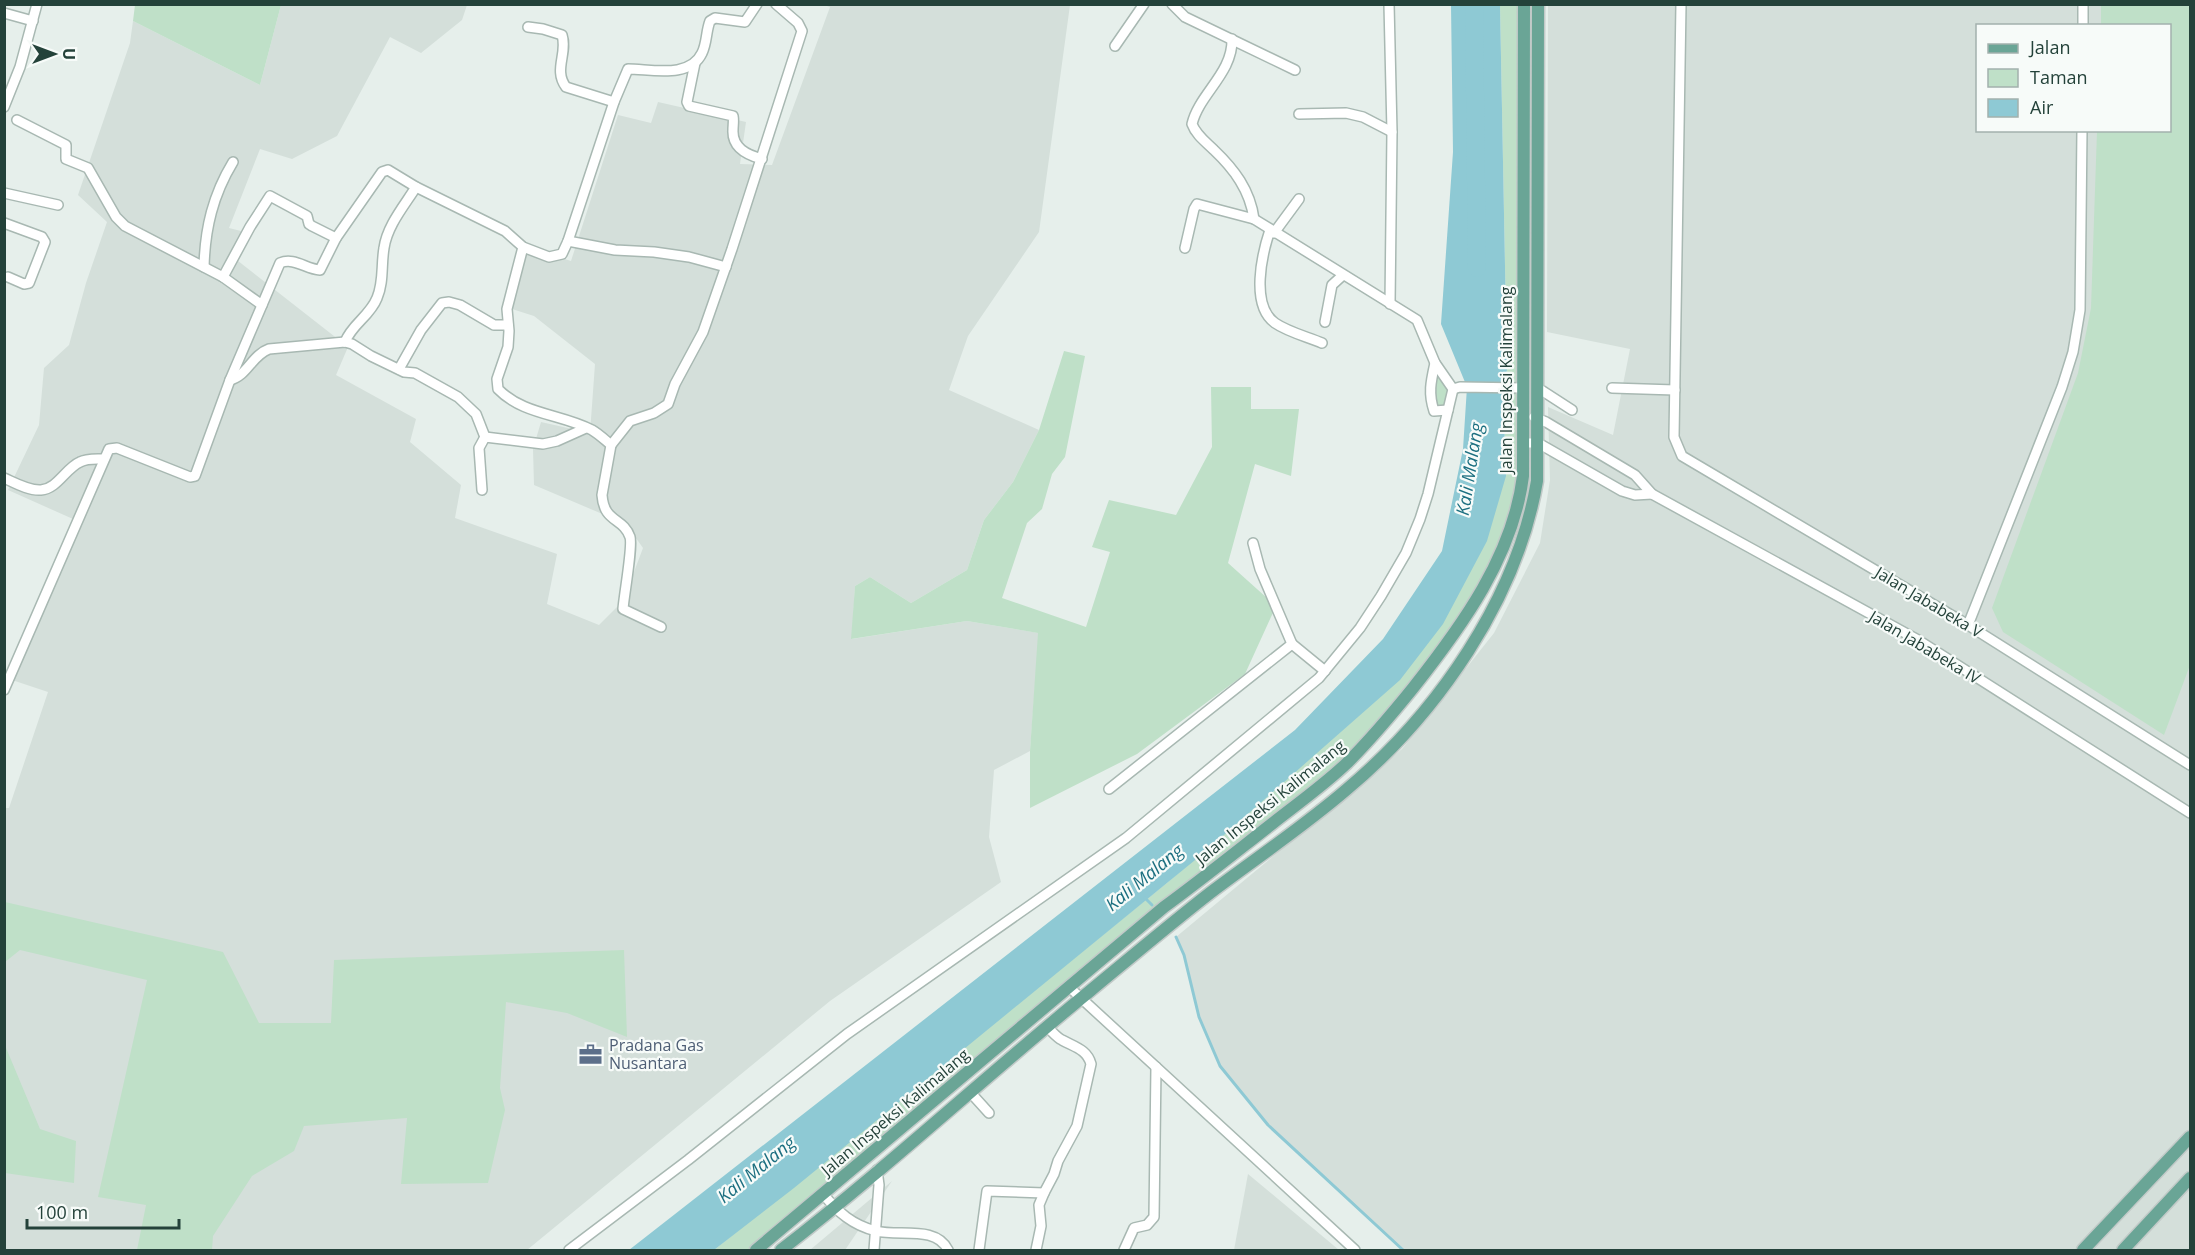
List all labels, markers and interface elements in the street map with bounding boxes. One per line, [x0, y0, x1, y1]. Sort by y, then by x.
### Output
north arrow [24, 24, 84, 84]
legend [1976, 24, 2171, 132]
text: Jalan [2028, 35, 2070, 59]
text: U [58, 48, 80, 60]
text: Taman [2030, 65, 2088, 89]
text: Air [2030, 95, 2054, 119]
street label: Jalan Inspeksi Kalimalang [1495, 286, 1517, 475]
water label: Kali Malang [1450, 420, 1488, 517]
street label: Jalan Jababeka V [1869, 560, 1987, 643]
street label: Jalan Jababeka IV [1864, 604, 1985, 689]
street label: Jalan Inspeksi Kalimalang [1189, 734, 1350, 871]
water label: Kali Malang [1100, 838, 1188, 916]
place label: Pradana Gas Nusantara [609, 1034, 704, 1074]
office icon: Pradana Gas Nusantara [578, 1041, 604, 1067]
street label: Jalan Inspeksi Kalimalang [815, 1043, 974, 1182]
water label: Kali Malang [712, 1130, 800, 1208]
scale bar [27, 1192, 178, 1230]
text: 100 m [36, 1200, 88, 1224]

